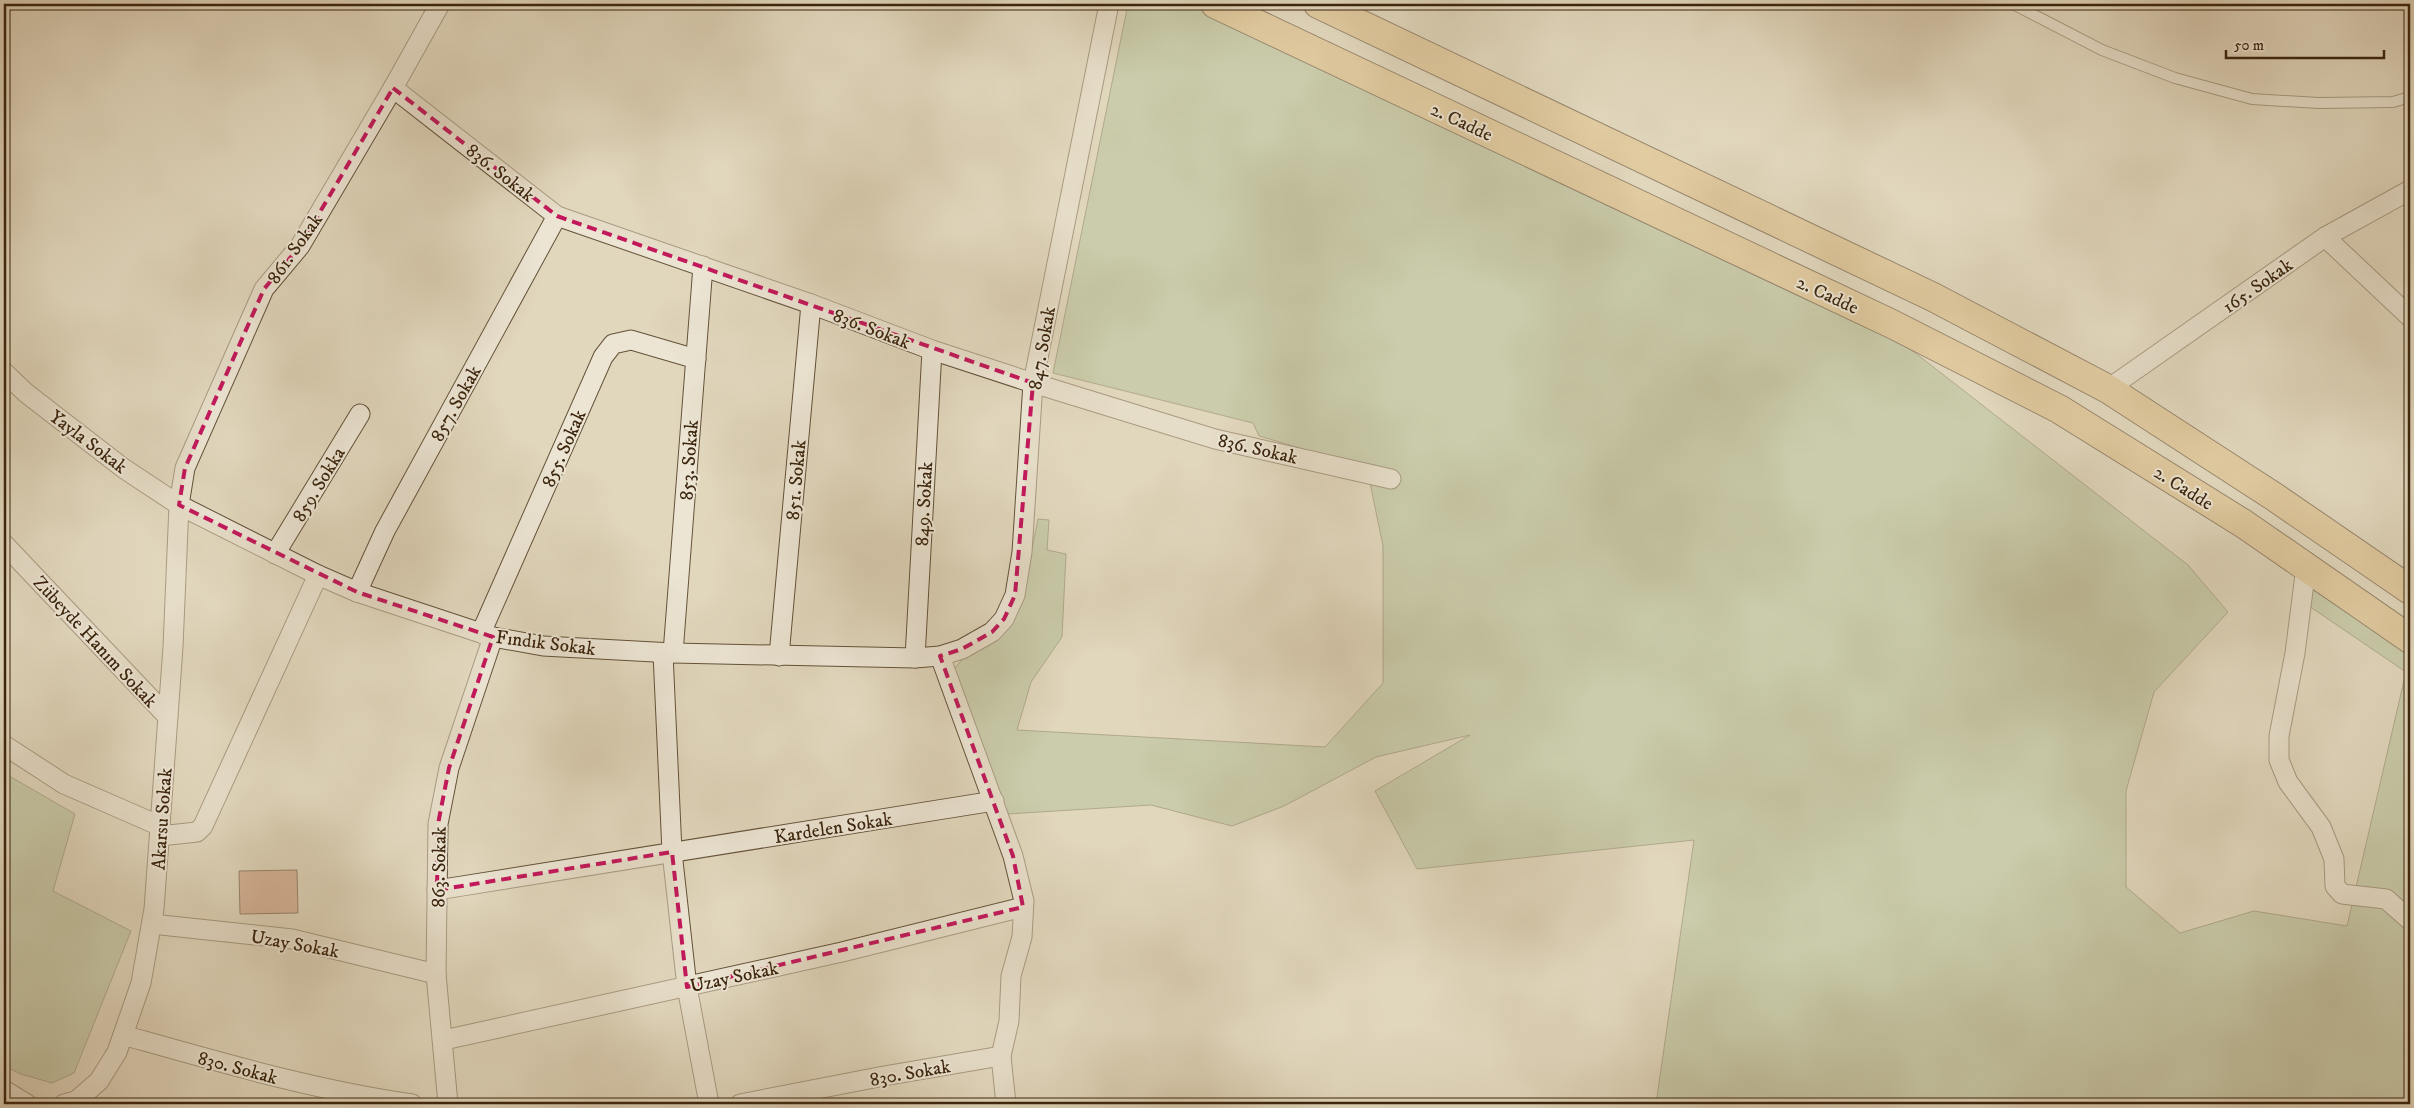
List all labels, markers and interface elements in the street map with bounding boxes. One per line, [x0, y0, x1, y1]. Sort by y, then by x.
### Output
scale bar [2226, 28, 2384, 60]
text: 50 m [2234, 36, 2264, 55]
street label: 2. Cadde [1427, 98, 1496, 147]
street label: 836. Sokak [461, 139, 540, 208]
street label: 861. Sokak [263, 209, 328, 289]
street label: 165. Sokak [2218, 253, 2298, 319]
street label: 2. Cadde [1793, 271, 1862, 320]
street label: 836. Sokak [829, 304, 914, 355]
street label: 847. Sokak [1024, 304, 1061, 392]
street label: 857. Sokak [426, 361, 487, 446]
street label: Yayla Sokak [45, 406, 132, 479]
street label: 855. Sokak [537, 406, 592, 491]
street label: 853. Sokak [675, 418, 704, 501]
street label: 836. Sokak [1216, 429, 1300, 470]
street label: 851. Sokak [782, 438, 812, 521]
street label: 859. Sokka [288, 443, 351, 526]
street label: 849. Sokak [911, 461, 938, 547]
street label: 2. Cadde [2149, 461, 2217, 516]
street label: Zübeyde Hanım Sokak [28, 571, 162, 713]
street label: Fındık Sokak [495, 626, 598, 661]
street label: Akarsu Sokak [147, 767, 178, 871]
street label: Kardelen Sokak [773, 808, 895, 849]
street label: 863. Sokak [427, 826, 452, 908]
street label: Uzay Sokak [249, 925, 341, 964]
street label: Uzay Sokak [688, 957, 781, 998]
street label: 830. Sokak [195, 1047, 280, 1090]
street label: 830. Sokak [868, 1055, 953, 1092]

